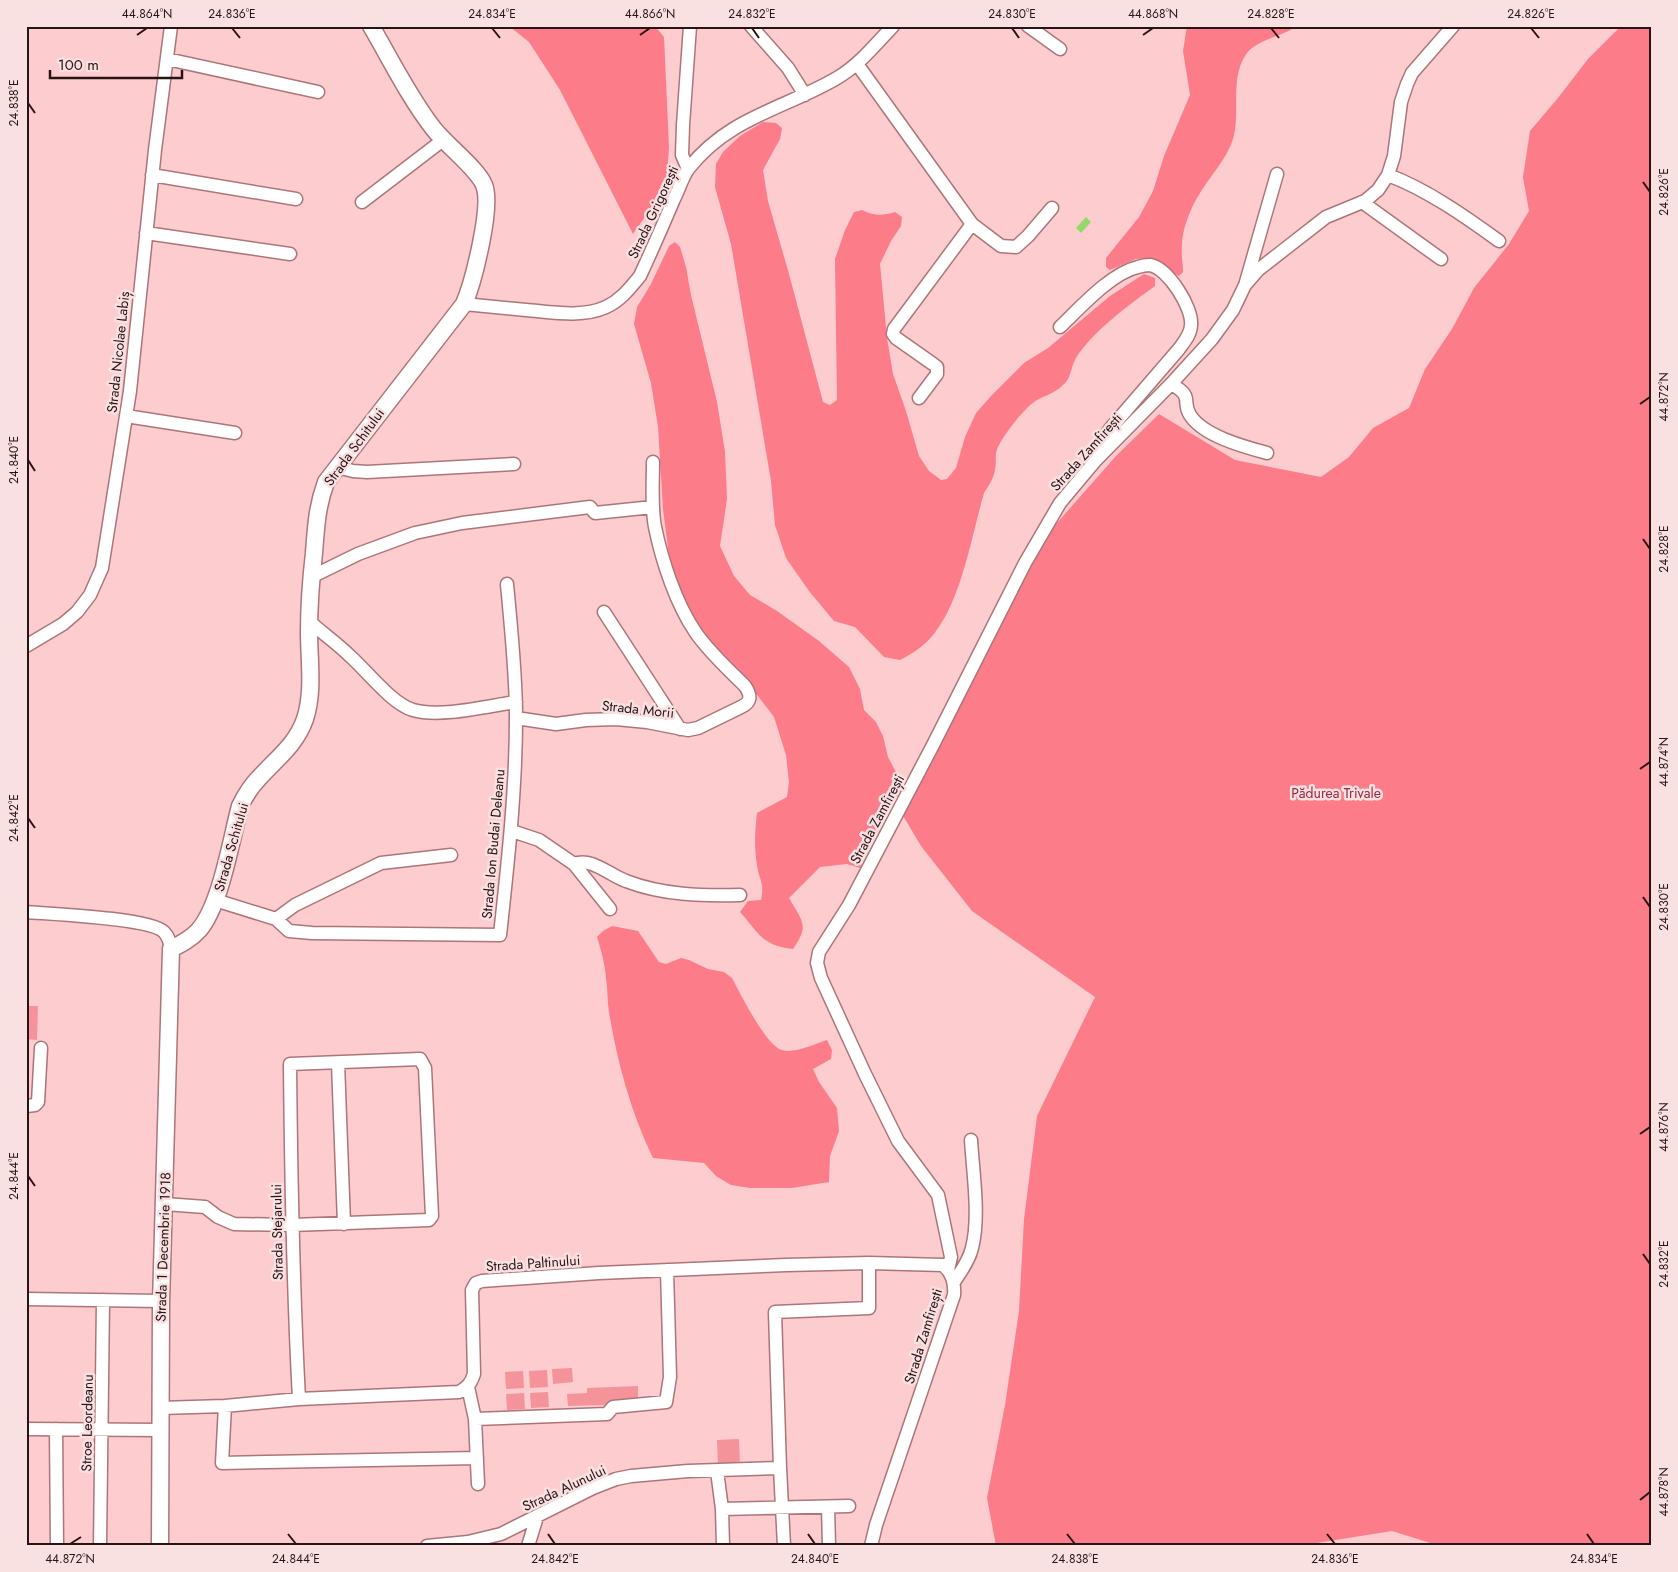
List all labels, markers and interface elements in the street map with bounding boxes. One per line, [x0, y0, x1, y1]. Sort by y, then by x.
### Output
text: 44.864°N [122, 5, 172, 23]
text: 24.836°E [208, 5, 256, 23]
text: 24.834°E [468, 5, 516, 23]
text: 44.866°N [625, 5, 675, 23]
text: 24.832°E [728, 5, 776, 23]
text: 24.830°E [988, 5, 1036, 23]
text: 44.868°N [1128, 5, 1178, 23]
text: 24.828°E [1247, 5, 1295, 23]
text: 24.826°E [1507, 5, 1555, 23]
scale bar [50, 48, 182, 80]
text: 100 m [58, 54, 99, 76]
text: 24.838°E [5, 79, 23, 127]
street label: Strada Grigorești [623, 162, 684, 262]
text: 24.826°E [1655, 168, 1673, 216]
street label: Strada Nicolae Labiș [102, 290, 135, 414]
text: 44.872°N [1655, 372, 1673, 422]
street label: Strada Schitului [319, 404, 389, 490]
street label: Strada Zamfirești [1045, 409, 1127, 496]
text: 24.840°E [5, 436, 23, 484]
text: 24.828°E [1655, 525, 1673, 573]
street label: Strada Morii [601, 695, 675, 723]
text: 44.874°N [1655, 737, 1673, 787]
street label: Strada Ion Budai Deleanu [476, 768, 510, 920]
street label: Strada Zamfirești [845, 771, 910, 868]
park label: Pădurea Trivale [1291, 783, 1381, 803]
text: 24.842°E [5, 794, 23, 842]
street label: Strada Schitului [209, 800, 253, 894]
text: 24.830°E [1655, 883, 1673, 931]
text: 44.876°N [1655, 1102, 1673, 1152]
text: 24.844°E [5, 1152, 23, 1200]
street label: Strada 1 Decembrie 1918 [150, 1172, 176, 1322]
street label: Strada Stejarului [266, 1184, 288, 1280]
text: 24.832°E [1655, 1240, 1673, 1288]
street label: Strada Paltinului [485, 1250, 581, 1276]
street label: Strada Zamfirești [899, 1286, 948, 1386]
street label: Stroe Leordeanu [76, 1374, 98, 1472]
street label: Strada Alunului [519, 1460, 609, 1516]
text: 44.878°N [1655, 1467, 1673, 1517]
text: 44.872°N [45, 1550, 95, 1568]
text: 24.844°E [272, 1550, 320, 1568]
text: 24.842°E [531, 1550, 579, 1568]
text: 24.840°E [791, 1550, 839, 1568]
text: 24.838°E [1051, 1550, 1099, 1568]
text: 24.836°E [1311, 1550, 1359, 1568]
text: 24.834°E [1570, 1550, 1618, 1568]

